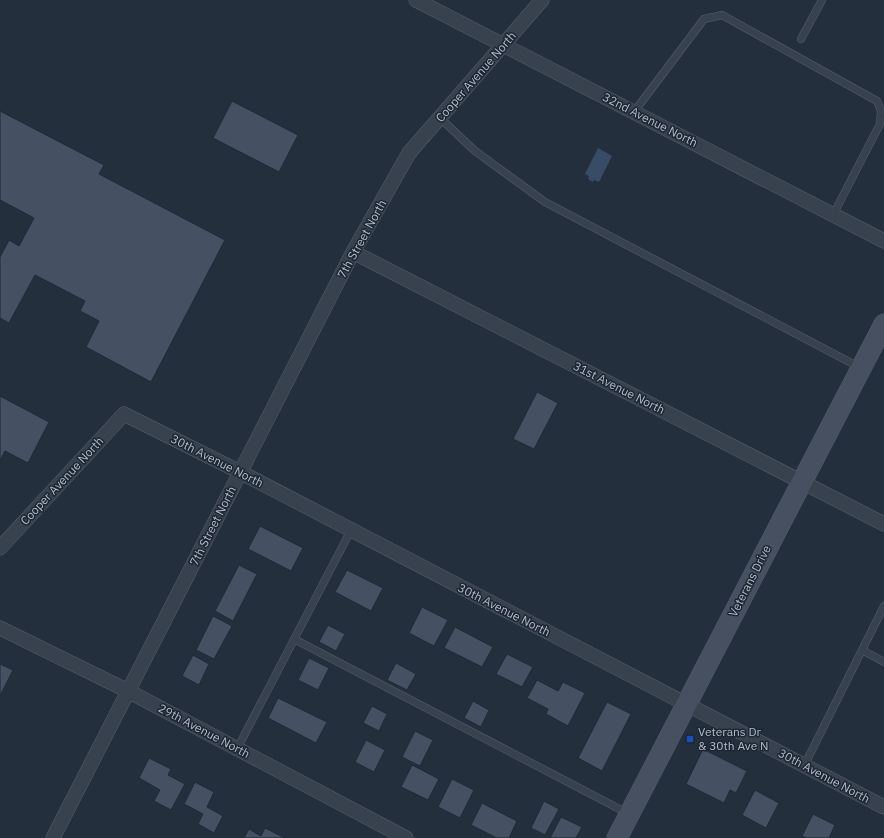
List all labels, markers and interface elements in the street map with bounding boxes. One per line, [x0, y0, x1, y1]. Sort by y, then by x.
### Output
street label: Cooper Avenue North [432, 28, 519, 125]
street label: 32nd Avenue North [600, 89, 700, 150]
street label: 7th Street North [334, 197, 389, 281]
street label: 31st Avenue North [571, 358, 668, 417]
street label: 30th Avenue North [168, 431, 266, 490]
street label: Cooper Avenue North [17, 433, 106, 528]
street label: 7th Street North [186, 483, 239, 568]
street label: Veterans Drive [725, 542, 774, 619]
street label: 30th Avenue North [455, 580, 553, 639]
street label: 29th Avenue North [156, 700, 253, 761]
place label: Veterans Dr & 30th Ave N [698, 724, 769, 753]
marker: Veterans Dr & 30th Ave N [685, 734, 695, 744]
street label: 30th Avenue North [776, 745, 873, 806]

